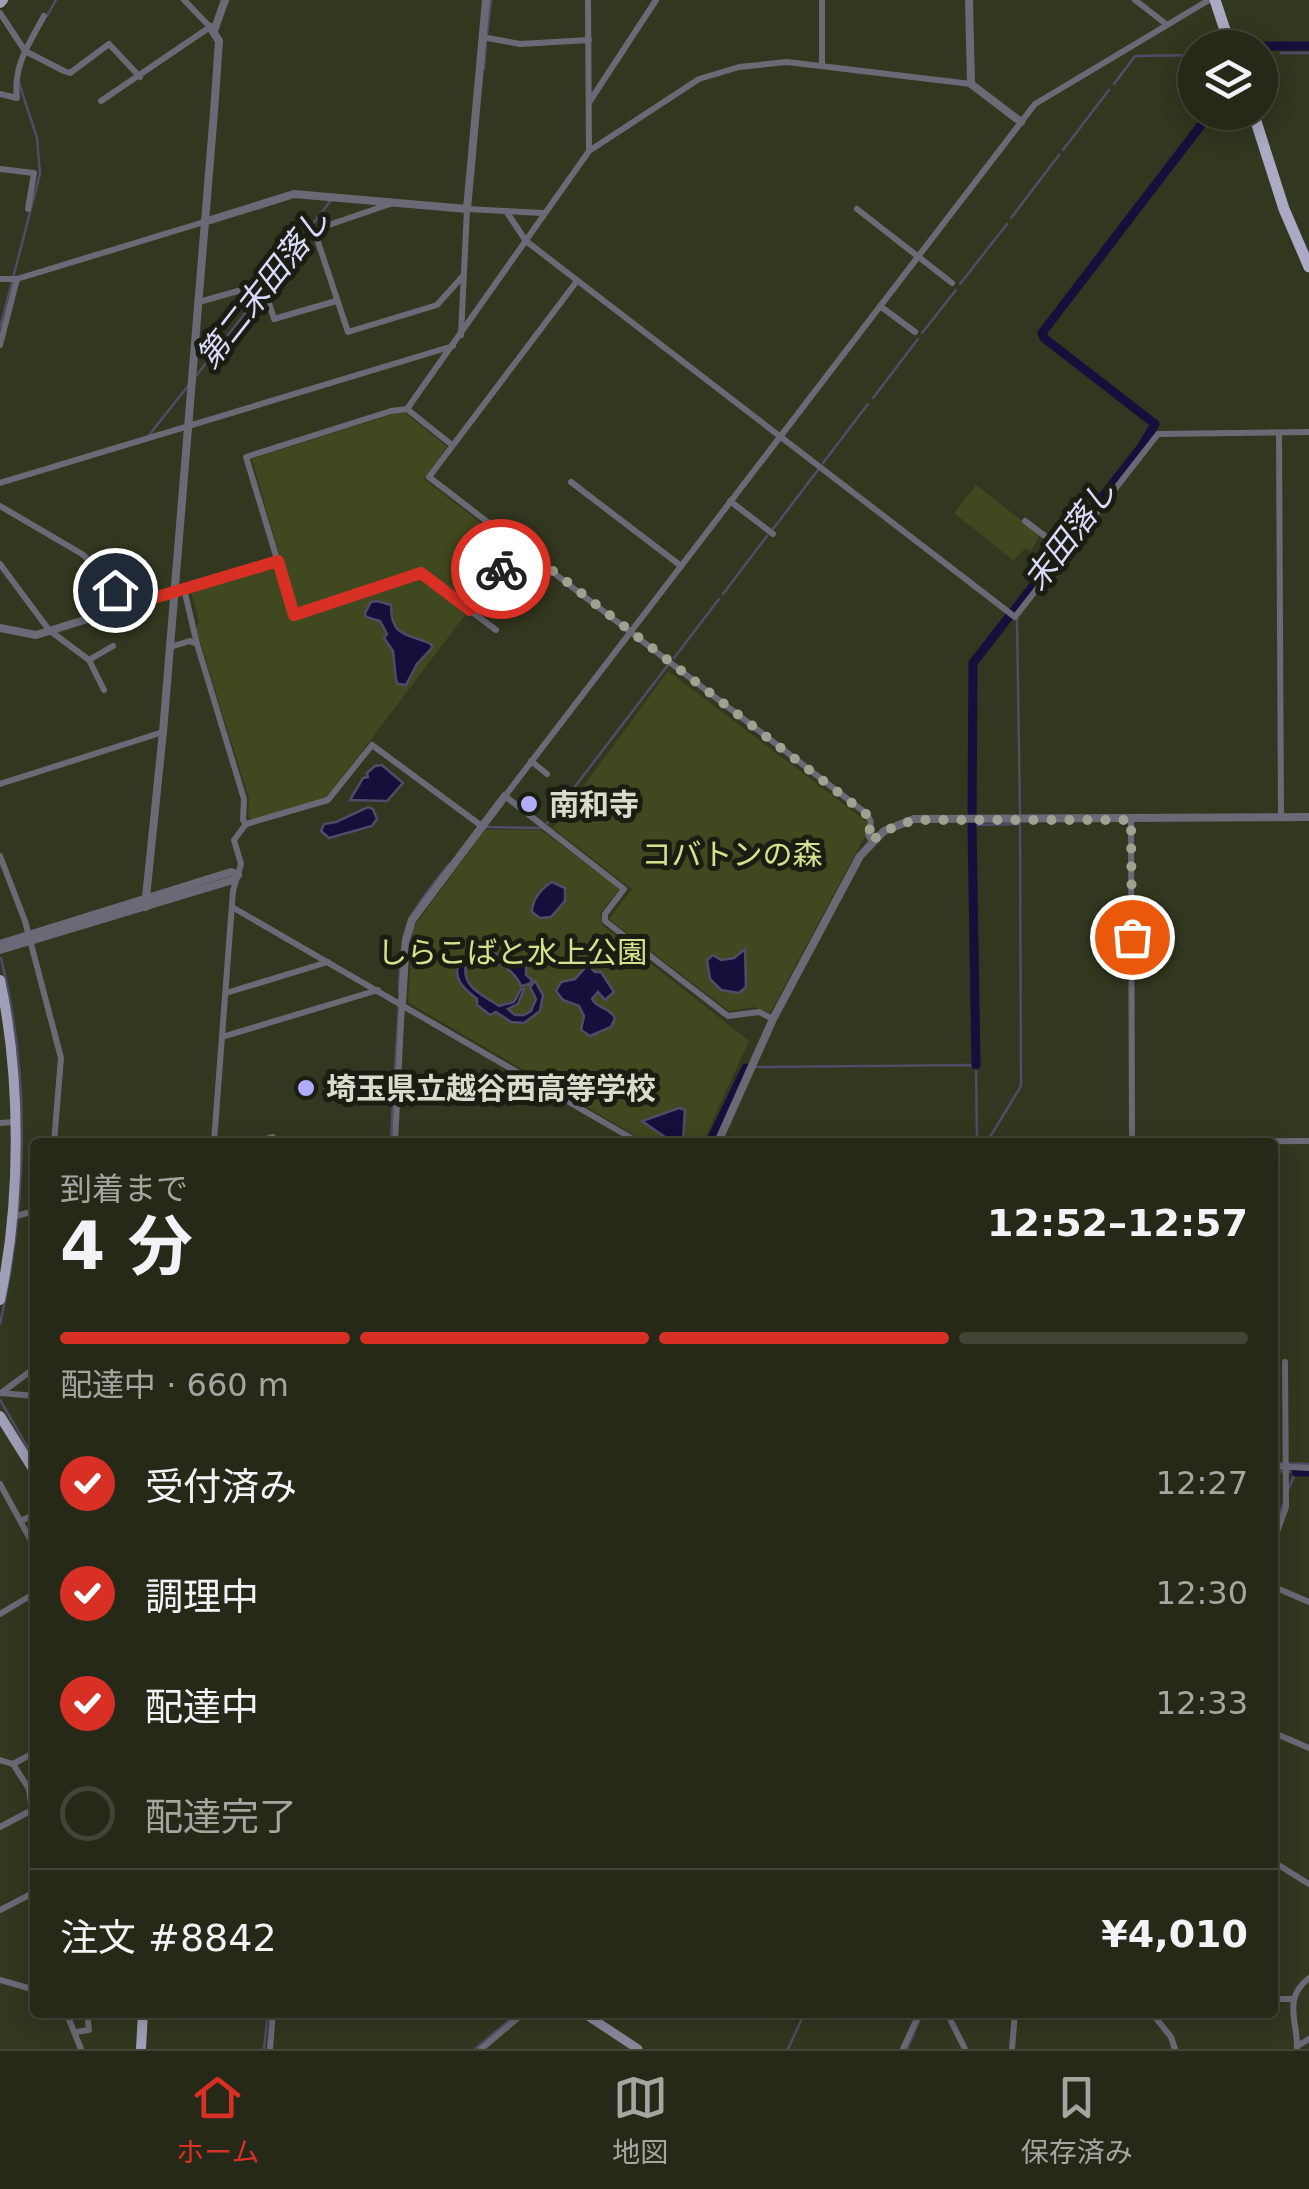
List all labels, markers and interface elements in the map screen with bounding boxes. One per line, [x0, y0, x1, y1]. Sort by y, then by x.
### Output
map controls [1178, 30, 1278, 130]
button: layers [1178, 30, 1278, 130]
water label: 第二末田落し [189, 201, 337, 375]
water label: 末田落し [1016, 472, 1124, 598]
courier [451, 519, 551, 619]
icon: bike [474, 542, 529, 597]
pin [73, 548, 158, 633]
icon: home [88, 563, 143, 618]
place label: 南和寺 [549, 787, 639, 822]
marker: 南和寺 [518, 793, 540, 815]
park label: コバトンの森 [642, 837, 822, 872]
pin [1090, 895, 1175, 980]
icon: bag [1105, 910, 1160, 965]
park label: しらこばと水上公園 [377, 935, 647, 970]
place label: 埼玉県立越谷西高等学校 [326, 1071, 656, 1106]
marker: 埼玉県立越谷西高等学校 [295, 1077, 317, 1099]
text: 到着まで [60, 1170, 188, 1208]
text: 12:52–12:57 [987, 1201, 1248, 1245]
text: 4 分 [60, 1209, 193, 1284]
text: 配達中 · 660 m [60, 1366, 289, 1404]
icon: check [60, 1456, 115, 1511]
text: 12:27 [1156, 1464, 1248, 1502]
text: 受付済み [145, 1465, 297, 1509]
icon: check [60, 1566, 115, 1621]
text: 12:30 [1156, 1574, 1248, 1612]
text: 調理中 [145, 1575, 259, 1619]
icon: check [60, 1676, 115, 1731]
text: 12:33 [1156, 1684, 1248, 1722]
text: 配達中 [145, 1685, 259, 1729]
text: 配達完了 [145, 1795, 297, 1839]
text: ¥4,010 [1101, 1912, 1248, 1956]
text: 注文 #8842 [60, 1916, 277, 1960]
tab: ホーム [176, 2070, 259, 2170]
tab: 地図 [612, 2070, 668, 2170]
tab: 保存済み [1021, 2070, 1133, 2170]

